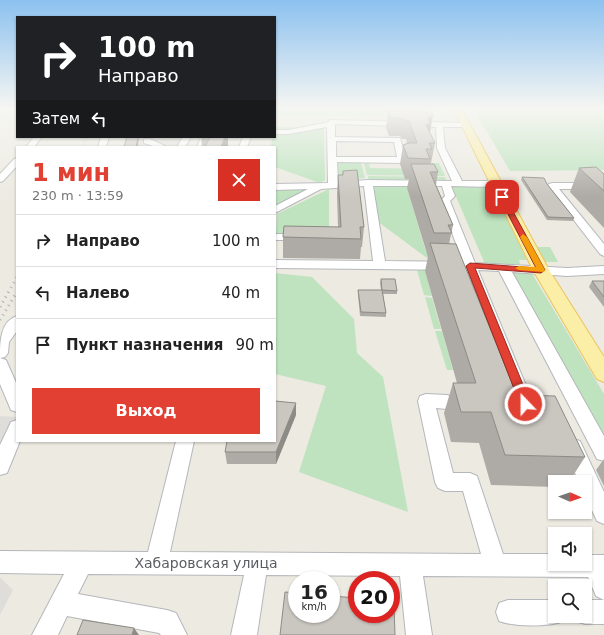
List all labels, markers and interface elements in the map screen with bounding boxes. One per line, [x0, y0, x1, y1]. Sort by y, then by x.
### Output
text: 100 m [98, 31, 195, 64]
icon: right [32, 32, 84, 84]
text: Направо [98, 65, 178, 86]
icon: left [88, 108, 110, 130]
text: Затем [32, 110, 80, 128]
text: 1 мин [32, 159, 110, 187]
button: close [218, 159, 260, 201]
pin [485, 180, 519, 214]
icon: arrive [491, 186, 513, 208]
text: 230 m · 13:59 [32, 188, 123, 203]
icon: right [32, 230, 54, 252]
text: Направо [66, 232, 140, 250]
text: 100 m [212, 232, 260, 250]
icon: left [32, 282, 54, 304]
text: Налево [66, 284, 130, 302]
text: 40 m [222, 284, 260, 302]
icon: arrive [32, 334, 54, 356]
text: Пункт назначения [66, 336, 223, 354]
text: 90 m [235, 336, 274, 354]
position arrow [504, 383, 546, 425]
button: Выход [32, 388, 260, 434]
north arrow [548, 475, 592, 519]
map controls [548, 475, 592, 623]
button: sound [548, 527, 592, 571]
street label: Хабаровская улица [134, 555, 278, 571]
speed limit sign: 20 [348, 571, 400, 623]
button: search [548, 579, 592, 623]
text: 16 [300, 580, 328, 604]
text: km/h [301, 601, 327, 612]

